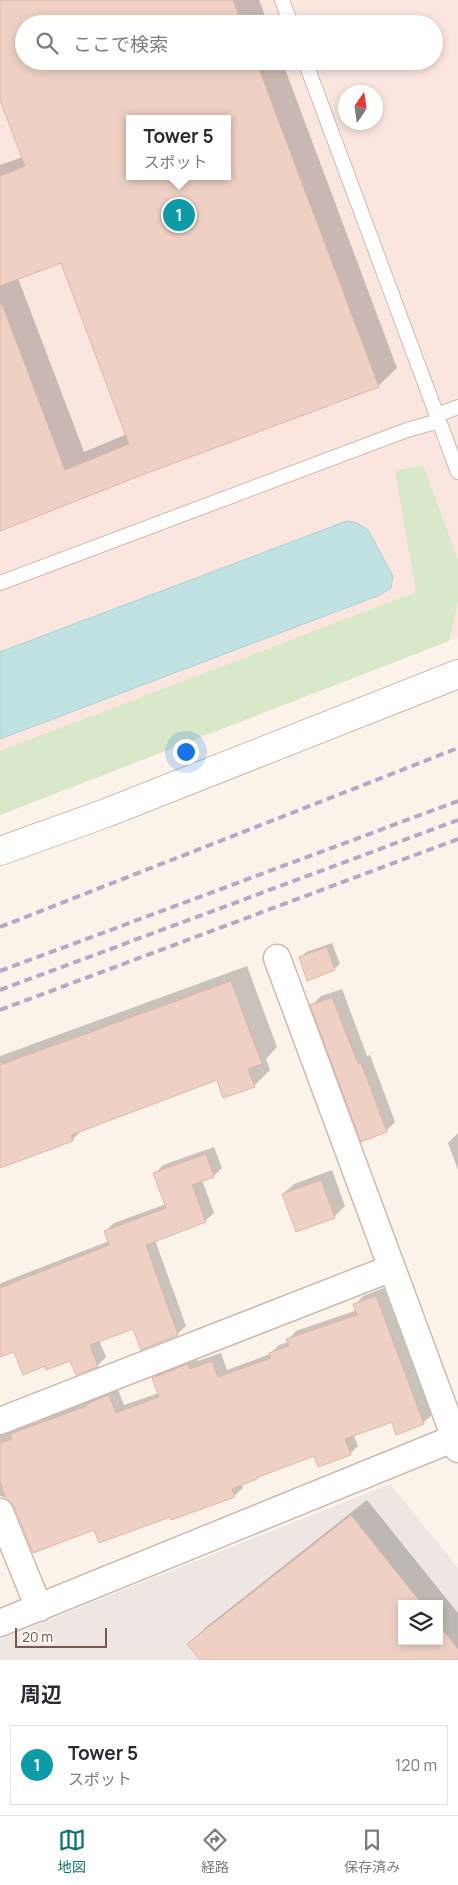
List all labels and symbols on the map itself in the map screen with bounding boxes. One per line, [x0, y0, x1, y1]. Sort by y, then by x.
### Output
north arrow [338, 85, 383, 130]
pin: 1 [163, 196, 195, 234]
your location [173, 739, 199, 765]
scale bar [15, 1625, 108, 1648]

